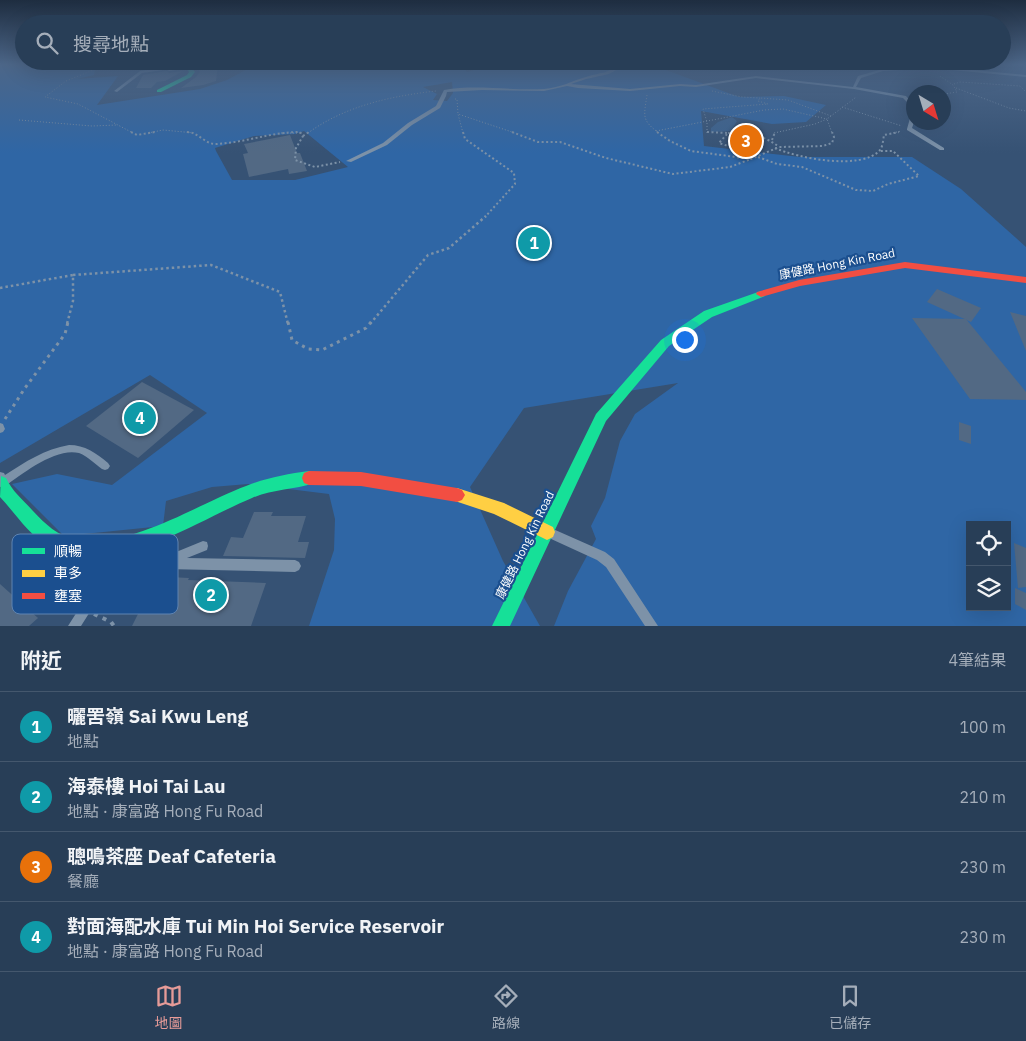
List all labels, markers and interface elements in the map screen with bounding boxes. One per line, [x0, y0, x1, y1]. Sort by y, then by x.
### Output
search box [15, 15, 1011, 70]
icon: search [33, 29, 61, 57]
text: 搜尋地點 [73, 32, 149, 56]
north arrow [906, 85, 951, 130]
pin: 3 [730, 122, 762, 160]
pin: 1 [518, 224, 550, 262]
street label: 康健路 Hong Kin Road [778, 245, 896, 282]
your location [672, 327, 698, 353]
pin: 4 [124, 399, 156, 437]
street label: 康健路 Hong Kin Road [492, 489, 557, 601]
map controls [966, 521, 1011, 611]
button: locate [966, 521, 1011, 566]
legend [12, 534, 178, 614]
text: 順暢 [54, 542, 82, 560]
text: 車多 [54, 564, 82, 582]
button: layers [966, 566, 1011, 611]
pin: 2 [195, 576, 227, 614]
text: 壅塞 [54, 587, 82, 605]
text: 附近 [20, 646, 62, 674]
text: 4筆結果 [948, 650, 1006, 670]
text: 曬罟嶺 Sai Kwu Leng [67, 704, 248, 728]
text: 1 [31, 717, 41, 737]
text: 100 m [959, 717, 1006, 737]
text: 地點 [67, 731, 99, 751]
text: 海泰樓 Hoi Tai Lau [67, 774, 226, 798]
text: 2 [31, 787, 41, 807]
text: 210 m [959, 787, 1006, 807]
text: 地點 · 康富路 Hong Fu Road [67, 801, 263, 821]
text: 聰鳴茶座 Deaf Cafeteria [67, 844, 276, 868]
text: 3 [31, 857, 41, 877]
text: 230 m [959, 857, 1006, 877]
text: 餐廳 [67, 871, 99, 891]
text: 對面海配水庫 Tui Min Hoi Service Reservoir [67, 914, 444, 938]
text: 4 [31, 927, 41, 947]
text: 230 m [959, 927, 1006, 947]
text: 地點 · 康富路 Hong Fu Road [67, 941, 263, 961]
tab: 地圖 [155, 982, 183, 1032]
tab: 路線 [492, 982, 520, 1032]
tab: 已儲存 [829, 982, 871, 1032]

